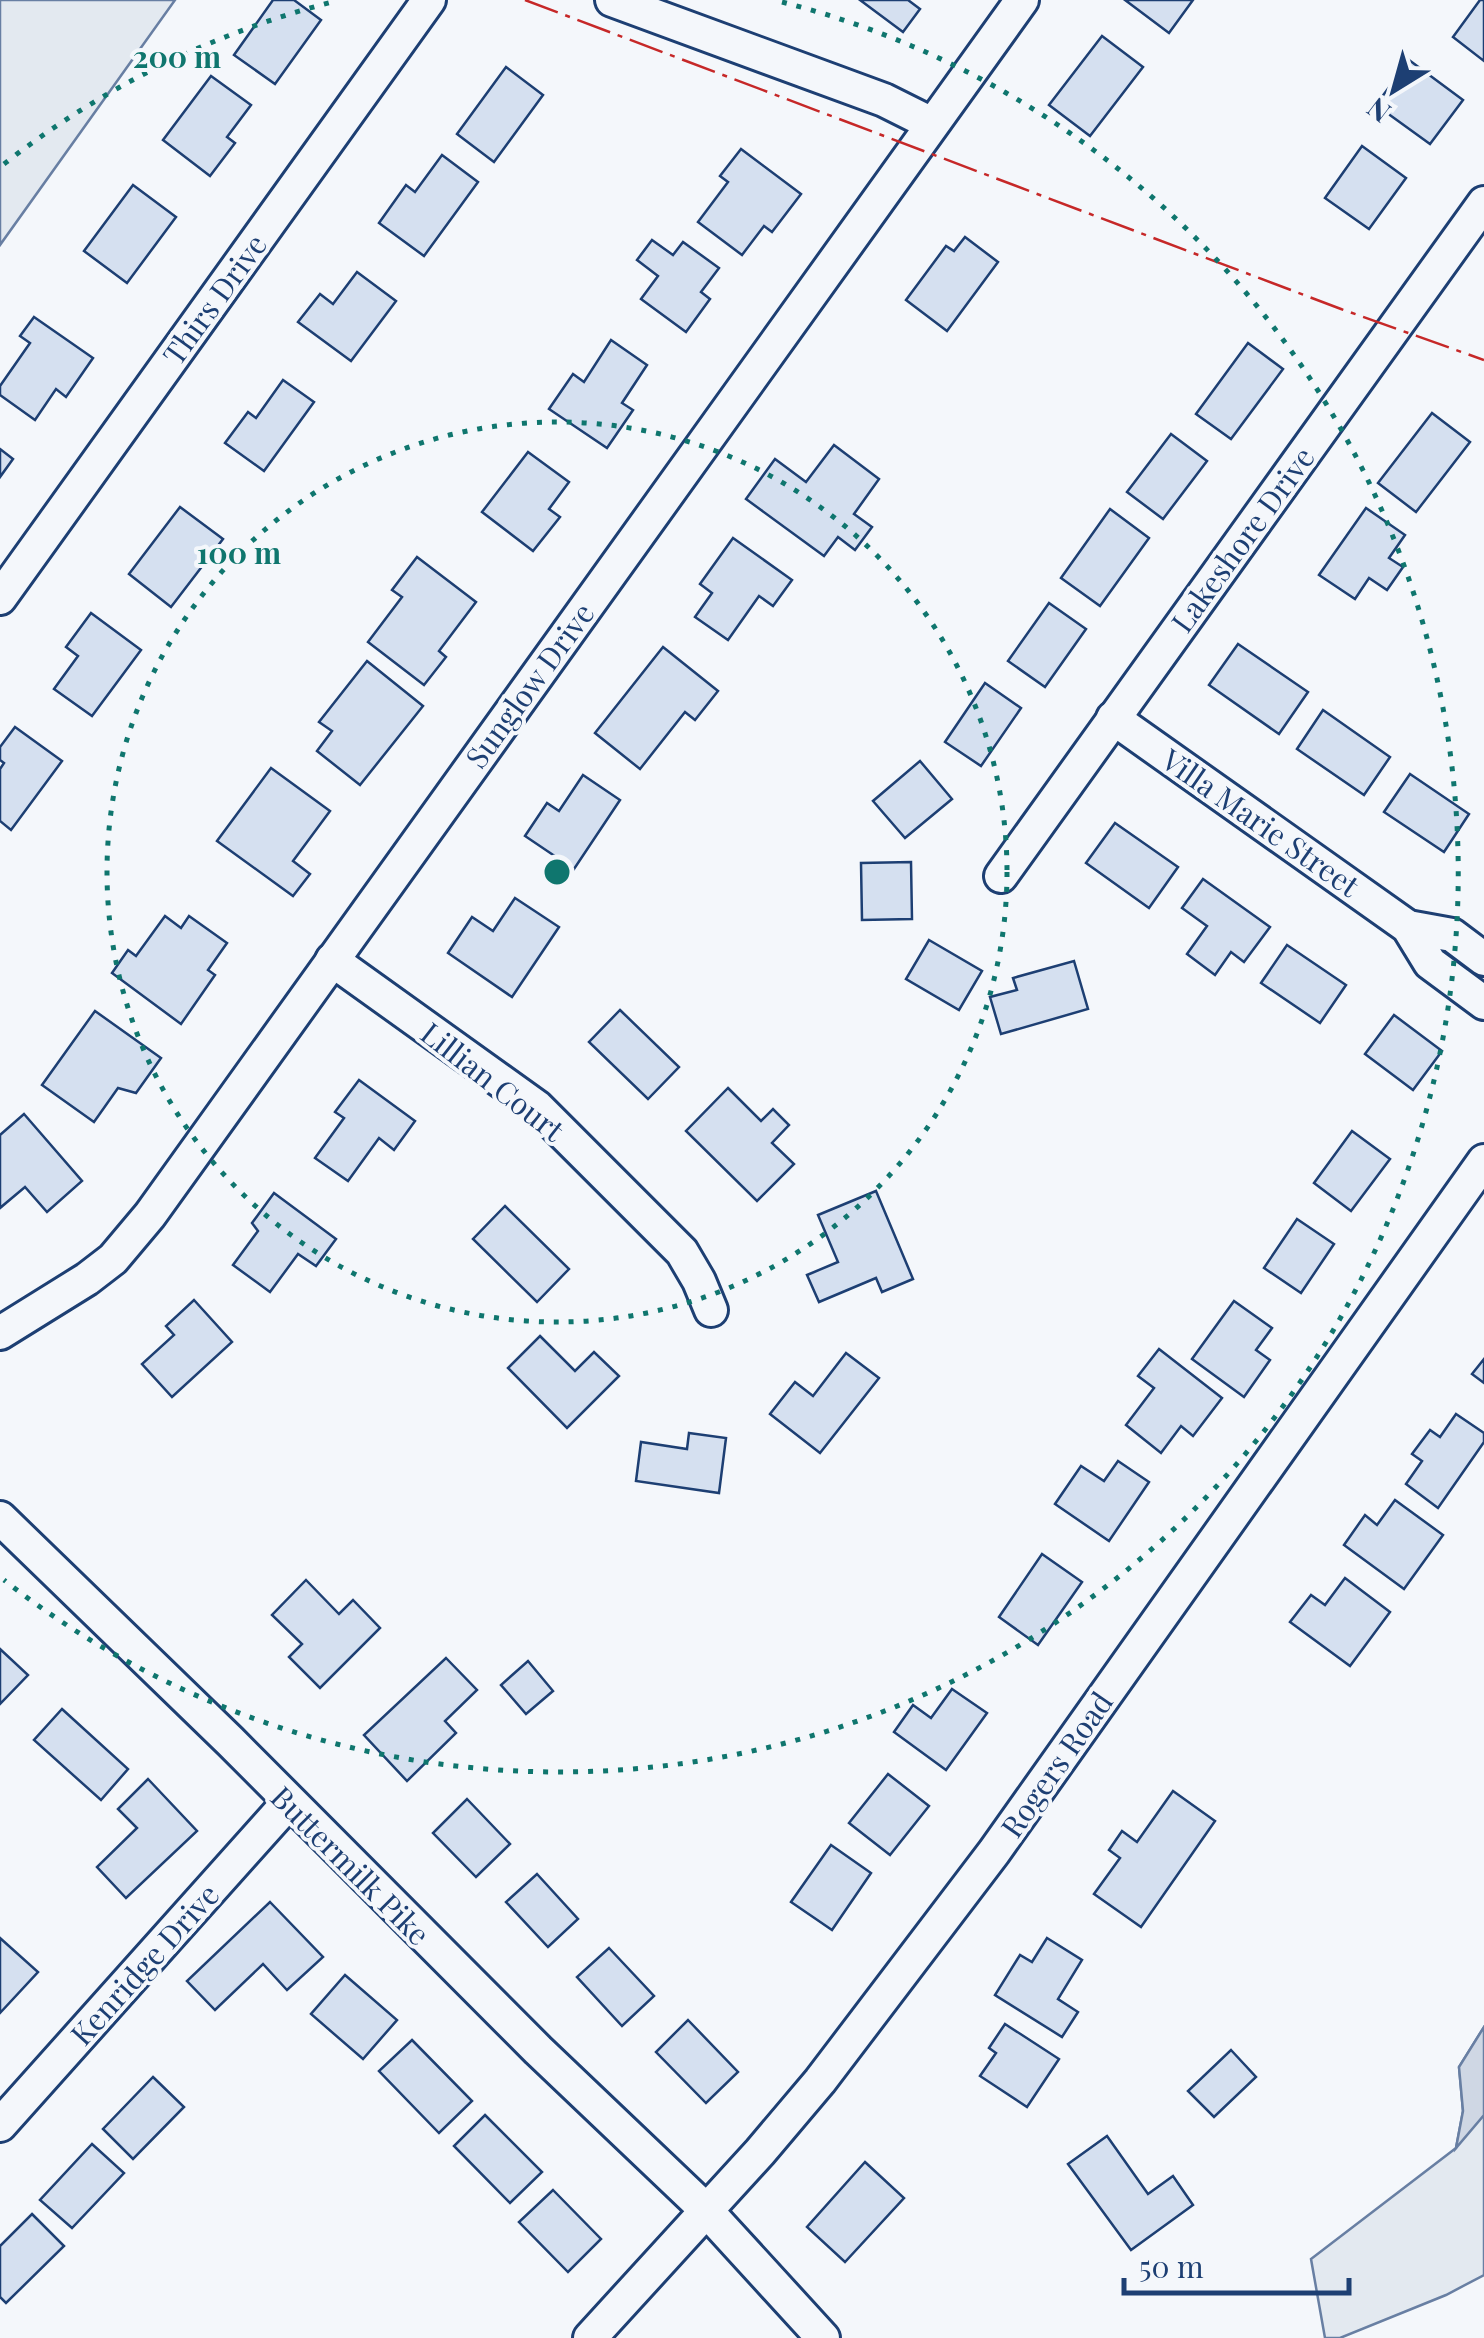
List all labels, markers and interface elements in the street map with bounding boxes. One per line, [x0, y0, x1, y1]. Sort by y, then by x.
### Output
text: 200 m [133, 36, 221, 76]
north arrow [1344, 40, 1444, 140]
text: N [1359, 90, 1397, 132]
street label: Thirs Drive [153, 226, 275, 372]
street label: Lakeshore Drive [1161, 438, 1323, 640]
text: 100 m [197, 532, 281, 572]
street label: Sunglow Drive [456, 594, 602, 776]
street label: Villa Marie Street [1154, 738, 1368, 905]
centre of rings [539, 854, 575, 890]
street label: Lillian Court [413, 1013, 573, 1150]
street label: Rogers Road [991, 1683, 1121, 1845]
street label: Buttermilk Pike [263, 1777, 439, 1953]
street label: Kenridge Drive [61, 1875, 227, 2053]
scale bar [1124, 2233, 1349, 2295]
text: 50 m [1139, 2246, 1204, 2286]

